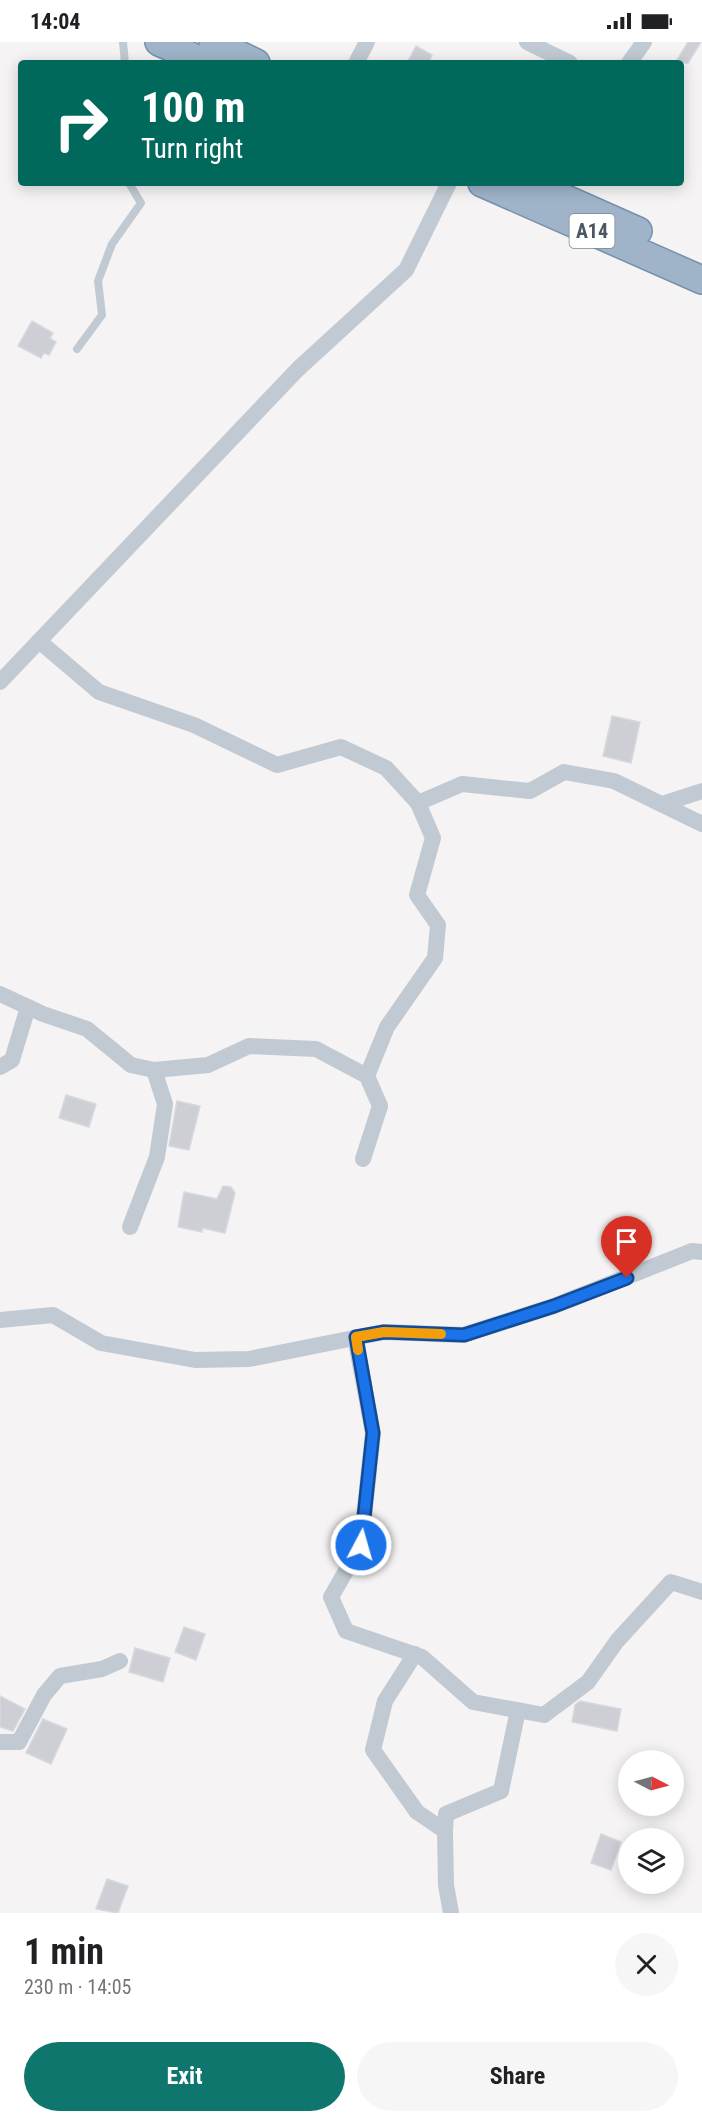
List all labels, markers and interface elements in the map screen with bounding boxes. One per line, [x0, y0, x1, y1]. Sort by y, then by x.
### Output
text: 14:04 [30, 9, 81, 34]
text: 100 m [141, 83, 246, 132]
icon: right [42, 84, 120, 162]
text: Turn right [141, 133, 243, 165]
road number: A14 [570, 214, 614, 248]
pin [601, 1216, 652, 1278]
icon: arrive [610, 1225, 643, 1258]
position arrow [329, 1513, 393, 1577]
north arrow [618, 1750, 684, 1816]
map controls [618, 1750, 684, 1894]
button: layers [618, 1828, 684, 1894]
text: 1 min [24, 1931, 104, 1973]
button: close [615, 1933, 678, 1996]
text: 230 m · 14:05 [24, 1975, 131, 1999]
button: Exit [24, 2042, 345, 2111]
button: Share [357, 2042, 678, 2111]

